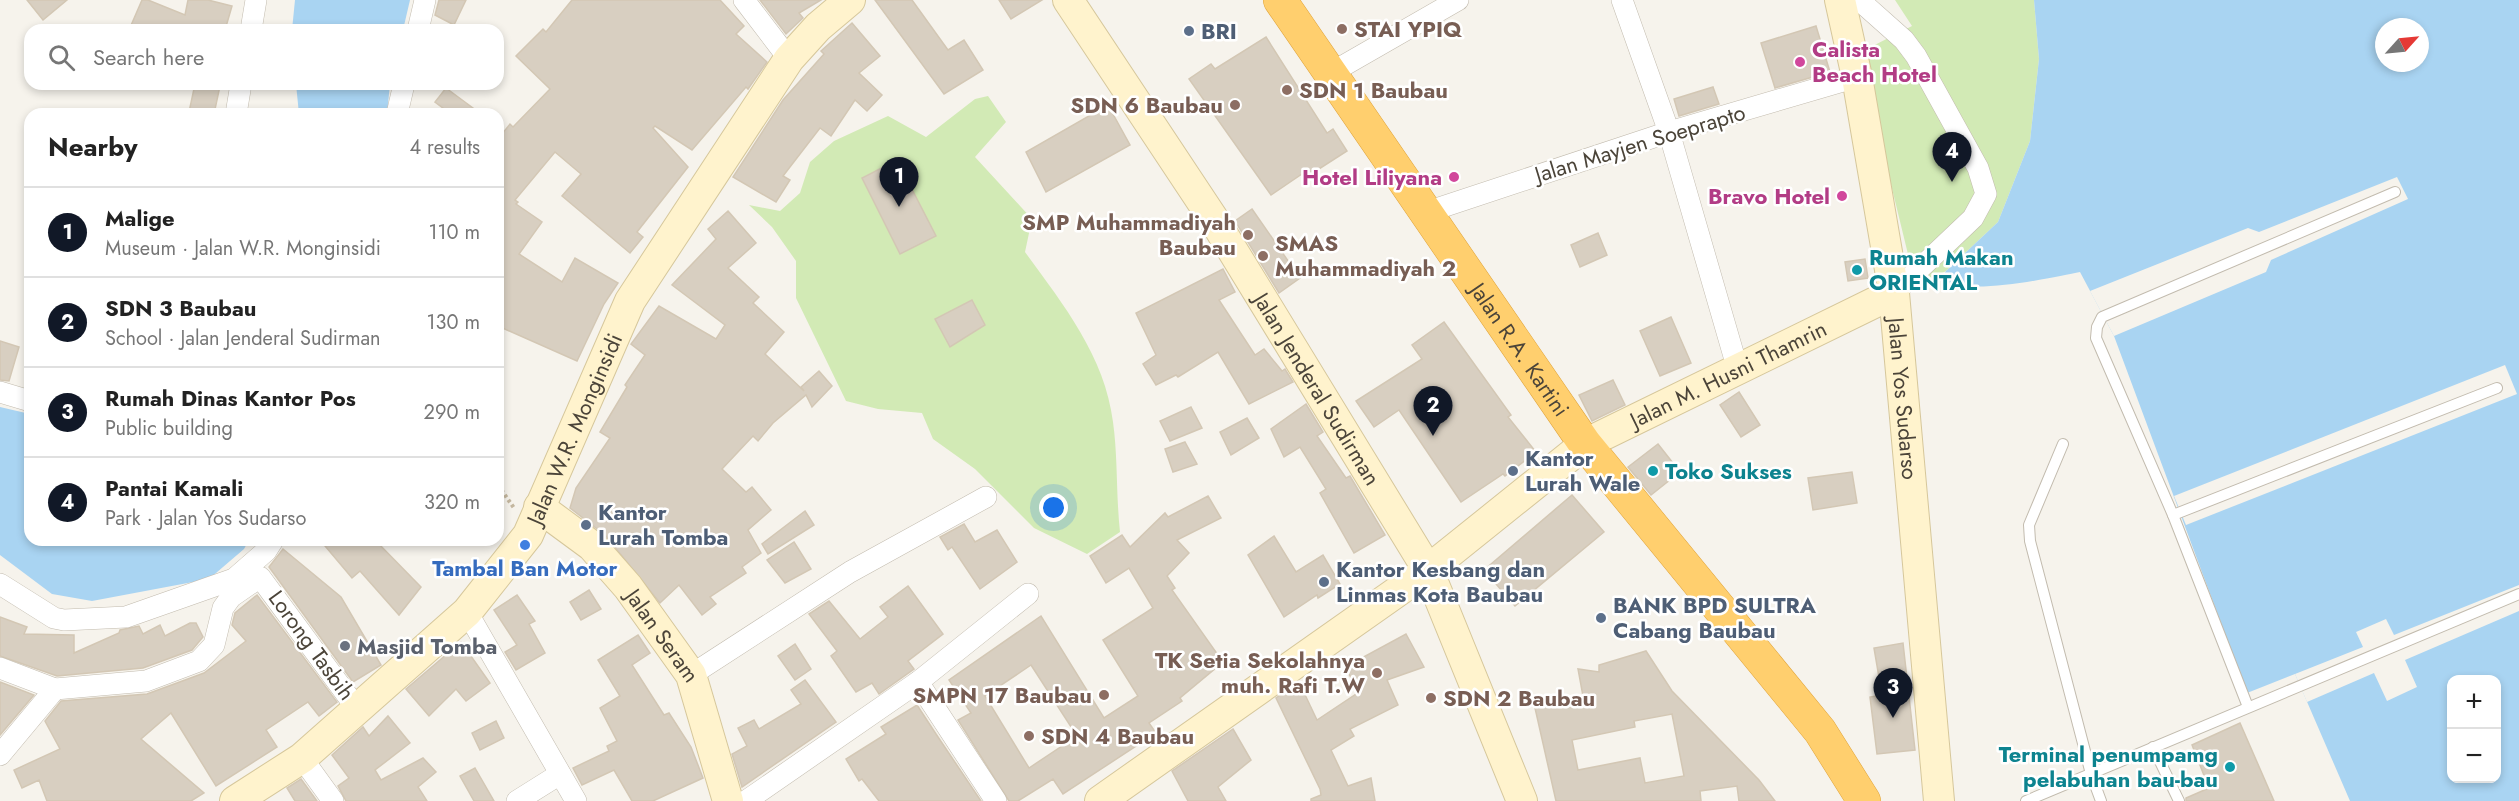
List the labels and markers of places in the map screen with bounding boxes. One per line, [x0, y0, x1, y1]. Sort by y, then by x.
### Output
place label: STAI YPIQ [1354, 13, 1463, 45]
place label: BRI [1201, 15, 1237, 47]
marker: STAI YPIQ [1335, 22, 1349, 36]
marker: BRI [1182, 24, 1196, 38]
place label: Calista Beach Hotel [1812, 33, 1937, 90]
marker: Calista Beach Hotel [1793, 55, 1807, 69]
place label: SDN 1 Baubau [1299, 74, 1448, 106]
marker: SDN 1 Baubau [1280, 83, 1294, 97]
place label: SDN 6 Baubau [1071, 89, 1223, 121]
marker: SDN 6 Baubau [1228, 98, 1242, 112]
pin: 4 [1932, 132, 1972, 182]
pin: 1 [880, 158, 918, 207]
place label: Hotel Liliyana [1302, 161, 1442, 193]
marker: Hotel Liliyana [1447, 170, 1461, 184]
place label: Bravo Hotel [1708, 180, 1830, 212]
marker: Bravo Hotel [1835, 189, 1849, 203]
place label: SMP Muhammadiyah Baubau [1022, 206, 1236, 263]
place label: SMAS Muhammadiyah 2 [1275, 227, 1456, 284]
marker: SMP Muhammadiyah Baubau [1241, 228, 1255, 242]
place label: Rumah Makan ORIENTAL [1869, 241, 2014, 298]
marker: SMAS Muhammadiyah 2 [1256, 249, 1270, 263]
marker: Rumah Makan ORIENTAL [1850, 263, 1864, 277]
pin: 2 [1414, 386, 1452, 436]
place label: Kantor Lurah Wale [1525, 442, 1640, 499]
place label: Toko Sukses [1665, 455, 1792, 487]
marker: Kantor Lurah Wale [1506, 464, 1520, 478]
marker: Toko Sukses [1646, 464, 1660, 478]
place label: Kantor Lurah Tomba [598, 496, 728, 553]
marker: Kantor Lurah Tomba [579, 518, 593, 532]
marker: Tambal Ban Motor [518, 538, 532, 552]
place label: Tambal Ban Motor [432, 552, 618, 584]
place label: Kantor Kesbang dan Linmas Kota Baubau [1336, 553, 1545, 610]
marker: Kantor Kesbang dan Linmas Kota Baubau [1317, 575, 1331, 589]
place label: BANK BPD SULTRA Cabang Baubau [1613, 589, 1817, 646]
marker: BANK BPD SULTRA Cabang Baubau [1594, 611, 1608, 625]
place label: Masjid Tomba [357, 630, 497, 662]
marker: Masjid Tomba [338, 639, 352, 653]
place label: TK Setia Sekolahnya muh. Rafi T.W [1155, 644, 1366, 701]
marker: TK Setia Sekolahnya muh. Rafi T.W [1370, 666, 1384, 680]
pin: 3 [1874, 668, 1912, 718]
place label: SMPN 17 Baubau [913, 679, 1092, 711]
place label: SDN 2 Baubau [1443, 682, 1595, 714]
marker: SMPN 17 Baubau [1097, 688, 1111, 702]
marker: SDN 2 Baubau [1424, 691, 1438, 705]
place label: SDN 4 Baubau [1041, 720, 1194, 752]
marker: SDN 4 Baubau [1022, 729, 1036, 743]
place label: Terminal penumpamg pelabuhan bau-bau [1999, 738, 2218, 795]
marker: Terminal penumpamg pelabuhan bau-bau [2223, 760, 2237, 774]

